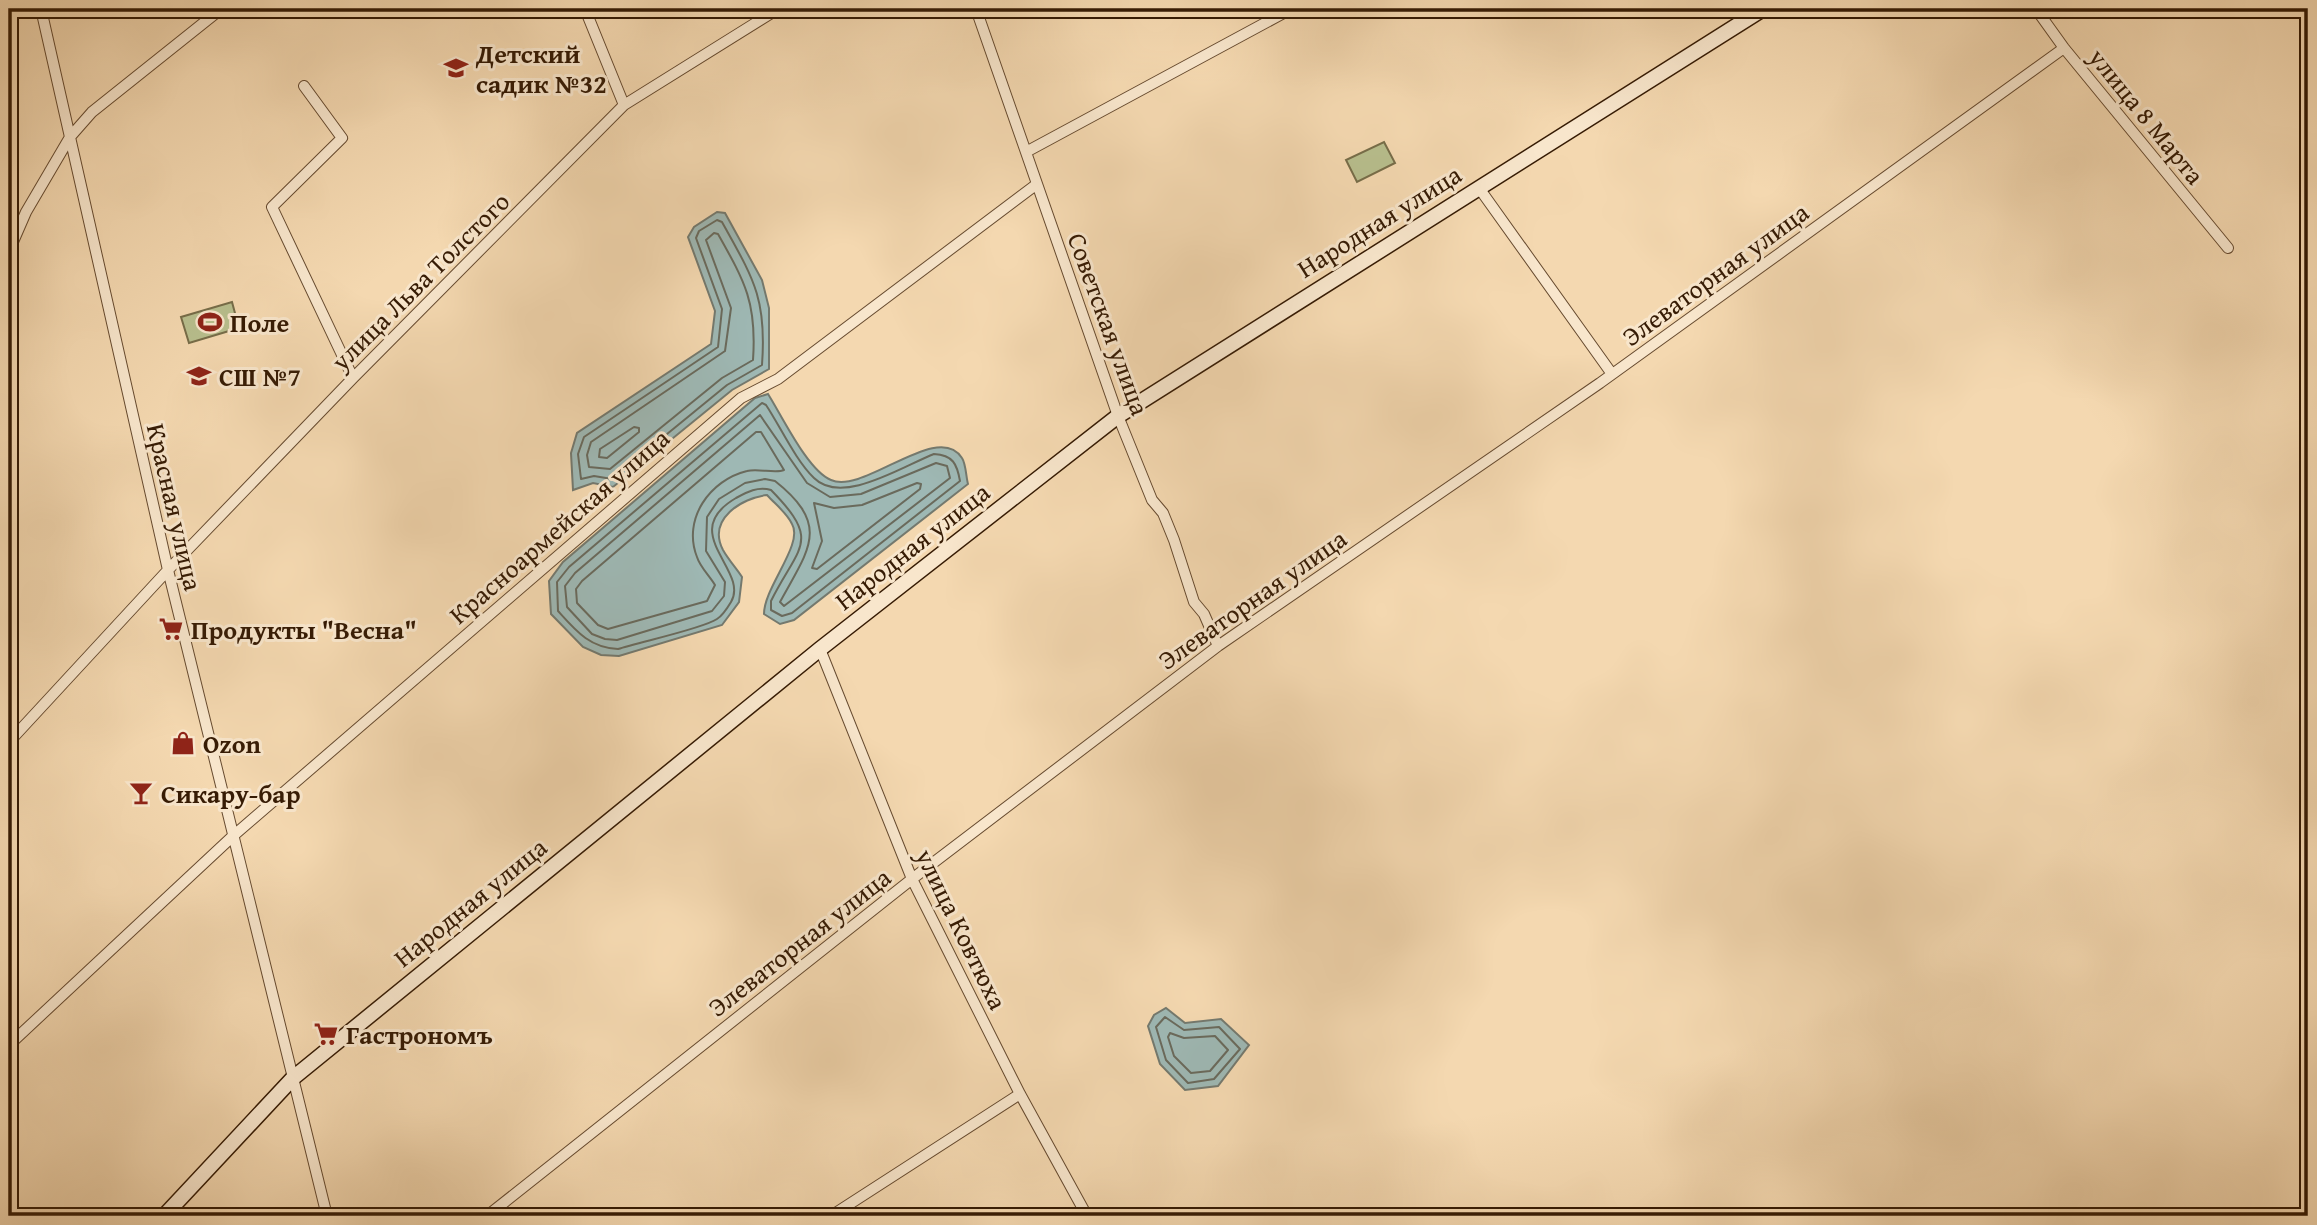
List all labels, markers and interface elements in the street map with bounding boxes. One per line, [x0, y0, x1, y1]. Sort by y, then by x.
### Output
place label: Детский садик №32 [475, 34, 607, 103]
street label: улица 8 Марта [2079, 38, 2215, 193]
school or university icon: Детский садик №32 [442, 54, 470, 82]
street label: Народная улица [1289, 154, 1469, 287]
street label: улица Льва Толстого [321, 183, 518, 380]
street label: Элеваторная улица [1613, 192, 1817, 355]
street label: Советская улица [1058, 227, 1160, 421]
place label: Поле [230, 303, 290, 342]
sports icon: Поле [196, 308, 224, 336]
place label: СШ №7 [219, 357, 301, 396]
school or university icon: СШ №7 [185, 362, 213, 390]
street label: Красноармейская улица [440, 419, 678, 633]
street label: Красная улица [137, 420, 213, 595]
street label: Народная улица [826, 473, 998, 619]
street label: Элеваторная улица [1150, 519, 1355, 679]
place label: Продукты "Весна" [191, 610, 417, 649]
supermarket icon: Продукты "Весна" [157, 615, 185, 643]
place label: Ozon [203, 724, 262, 763]
shop icon: Ozon [169, 729, 197, 757]
place label: Сикару-бар [161, 774, 301, 813]
bar icon: Сикару-бар [127, 779, 155, 807]
street label: Народная улица [385, 827, 556, 976]
street label: улица Ковтюха [906, 841, 1018, 1017]
street label: Элеваторная улица [699, 858, 899, 1026]
place label: Гастрономъ [346, 1015, 493, 1054]
supermarket icon: Гастрономъ [312, 1020, 340, 1048]

